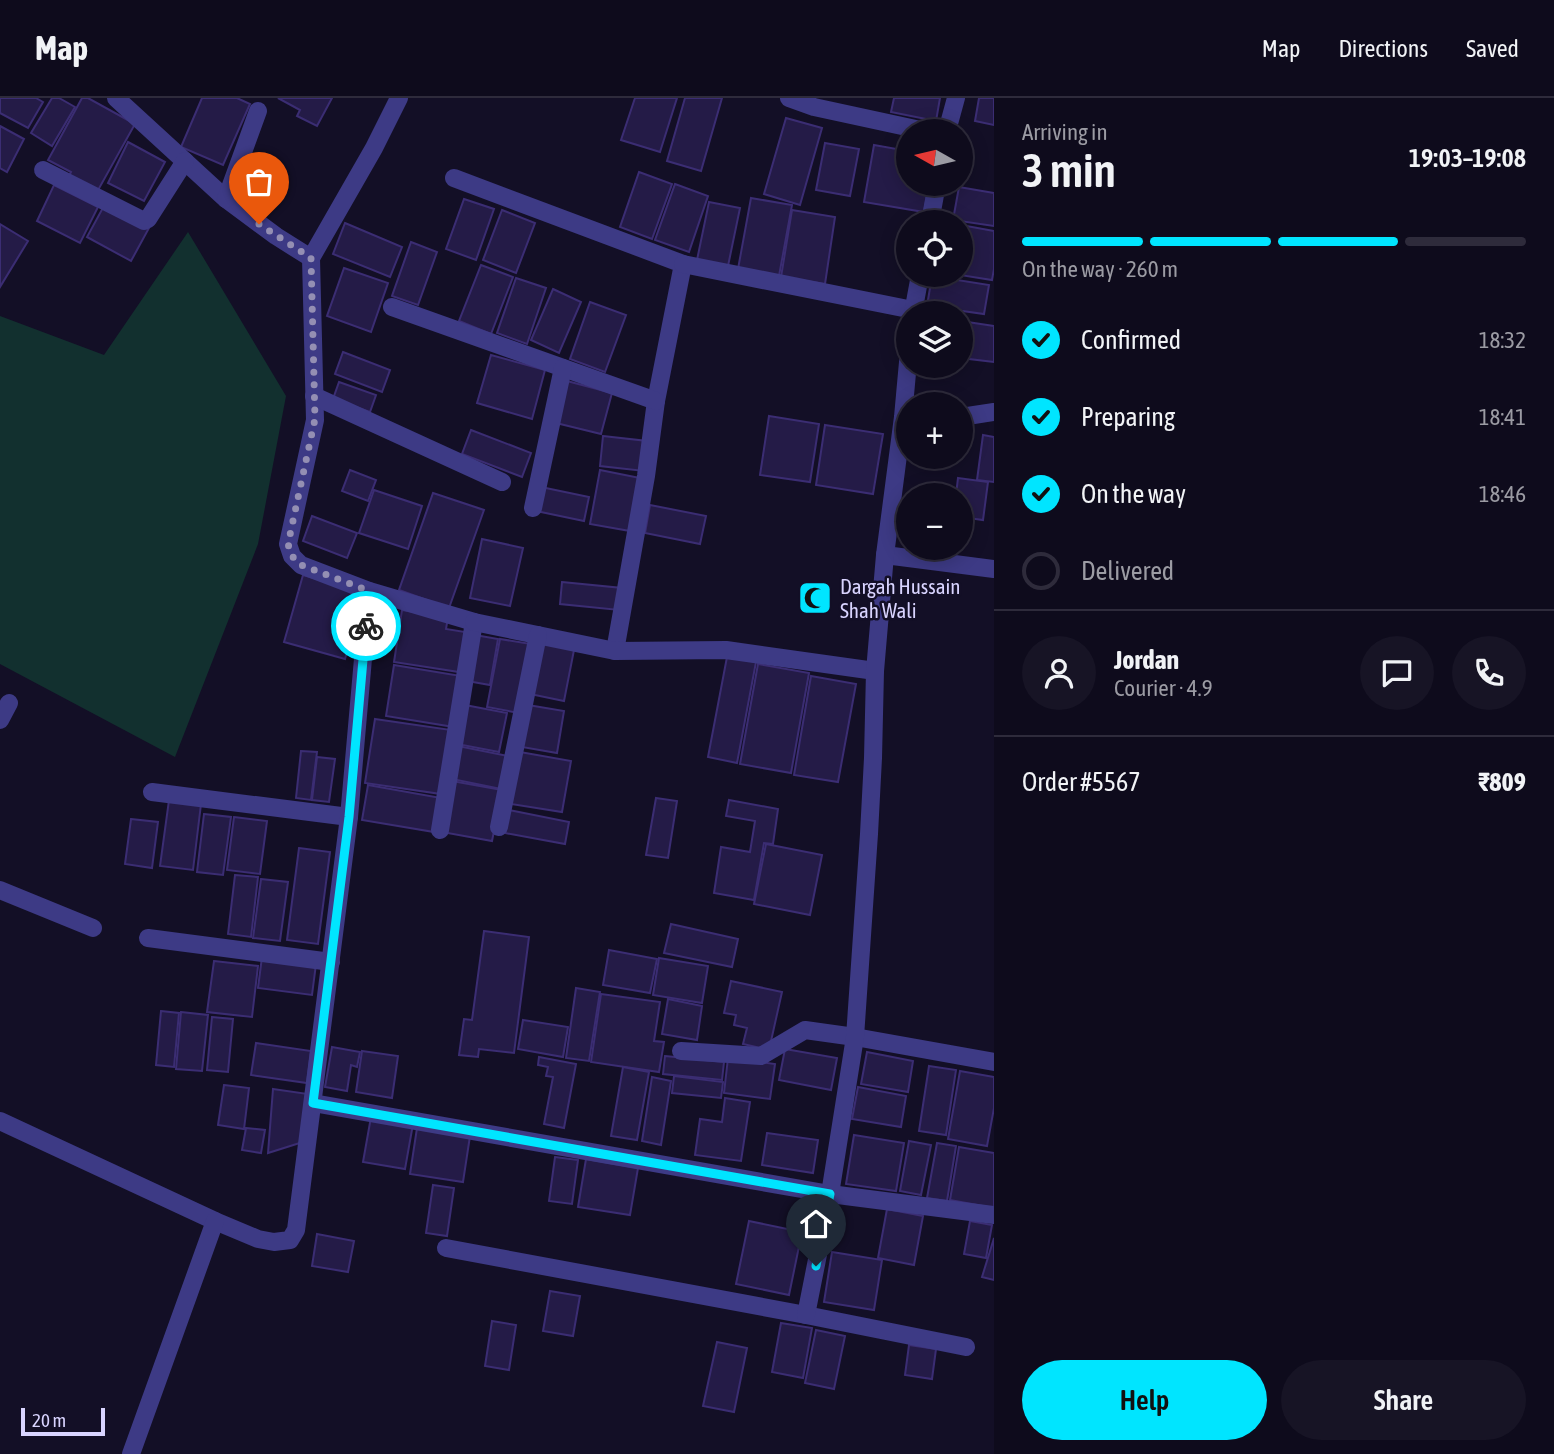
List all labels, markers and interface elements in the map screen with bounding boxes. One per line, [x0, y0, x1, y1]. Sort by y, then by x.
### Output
text: Map [35, 29, 88, 67]
text: Map [1262, 35, 1300, 62]
text: Directions [1338, 35, 1428, 62]
text: Saved [1466, 35, 1519, 62]
north arrow [896, 119, 973, 196]
map controls [896, 119, 973, 560]
text: Arriving in [1022, 119, 1108, 145]
text: 19:03–19:08 [1409, 143, 1526, 173]
text: 3 min [1022, 144, 1116, 197]
pin [229, 152, 289, 224]
icon: bag [240, 163, 278, 201]
button: locate [896, 210, 973, 287]
text: On the way · 260 m [1022, 256, 1178, 282]
button: layers [896, 301, 973, 378]
icon: check [1022, 321, 1060, 359]
text: Confirmed [1081, 325, 1181, 355]
text: 18:32 [1479, 327, 1526, 353]
button: + [896, 392, 973, 469]
icon: check [1022, 398, 1060, 436]
text: Preparing [1081, 402, 1175, 432]
text: 18:41 [1479, 404, 1526, 430]
icon: check [1022, 475, 1060, 513]
text: On the way [1081, 479, 1186, 509]
text: 18:46 [1479, 481, 1526, 507]
button: − [896, 483, 973, 560]
text: Delivered [1081, 556, 1174, 586]
place label: Dargah Hussain Shah Wali [840, 574, 960, 622]
mosque icon: Dargah Hussain Shah Wali [796, 579, 834, 617]
courier [331, 591, 401, 661]
icon: bike [347, 607, 385, 645]
button: person [1022, 636, 1096, 710]
button: chat [1360, 636, 1434, 710]
button: phone [1452, 636, 1526, 710]
text: Jordan [1114, 645, 1179, 675]
text: Courier · 4.9 [1114, 675, 1213, 701]
text: Order #5567 [1022, 767, 1141, 797]
text: ₹809 [1478, 767, 1526, 797]
pin [786, 1194, 846, 1266]
icon: home [797, 1205, 835, 1243]
button: Help [1022, 1360, 1267, 1440]
button: Share [1281, 1360, 1526, 1440]
scale bar [21, 1405, 105, 1437]
text: 20 m [32, 1409, 66, 1431]

